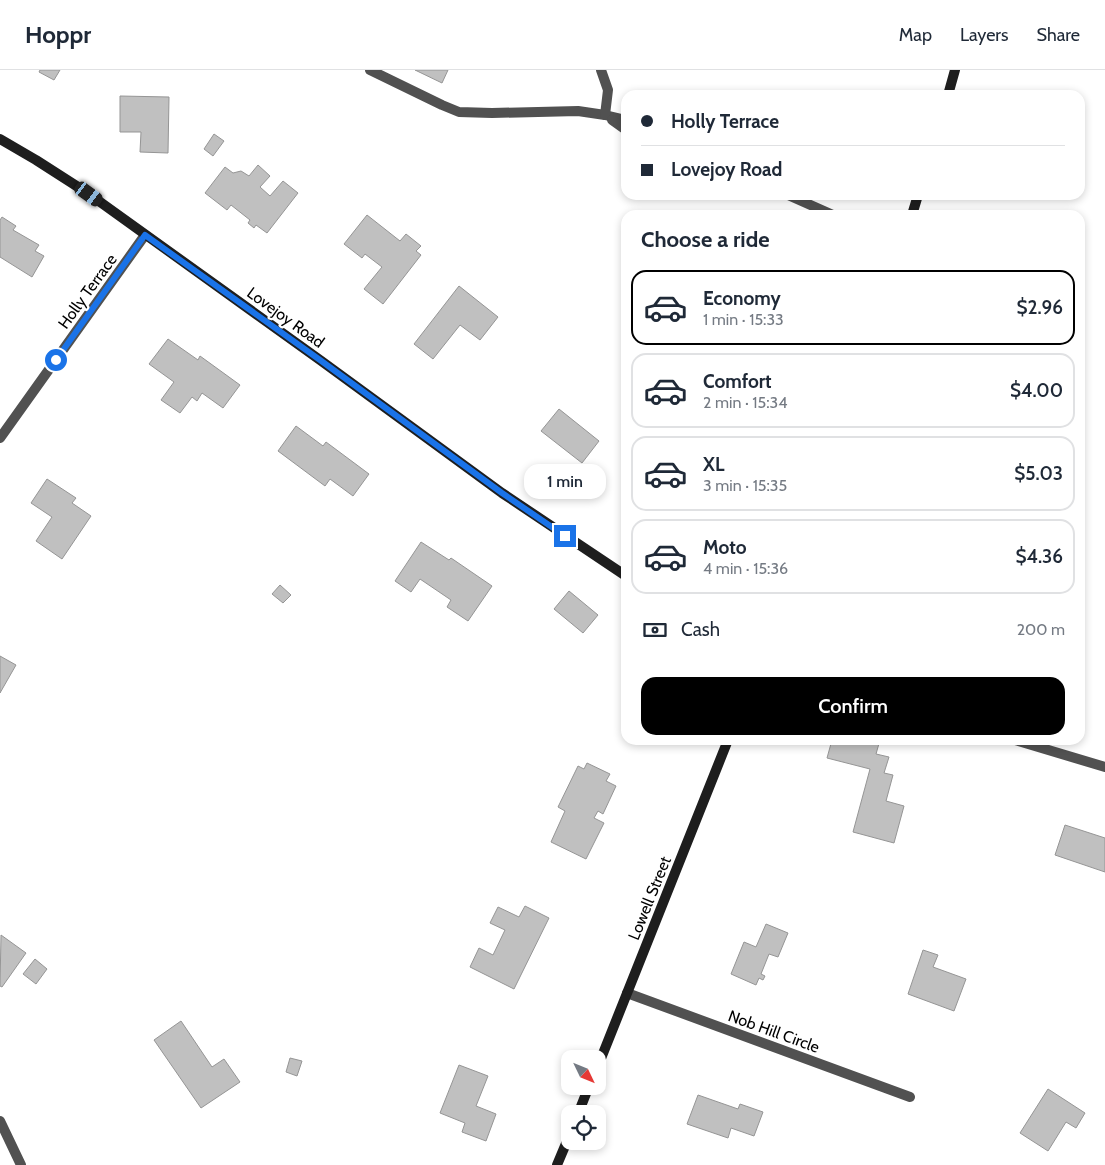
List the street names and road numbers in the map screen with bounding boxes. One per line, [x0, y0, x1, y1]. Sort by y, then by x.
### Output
street label: Holly Terrace [54, 250, 121, 332]
street label: Lovejoy Road [243, 283, 328, 352]
street label: Lowell Street [624, 853, 675, 943]
street label: Nob Hill Circle [726, 1006, 822, 1057]

